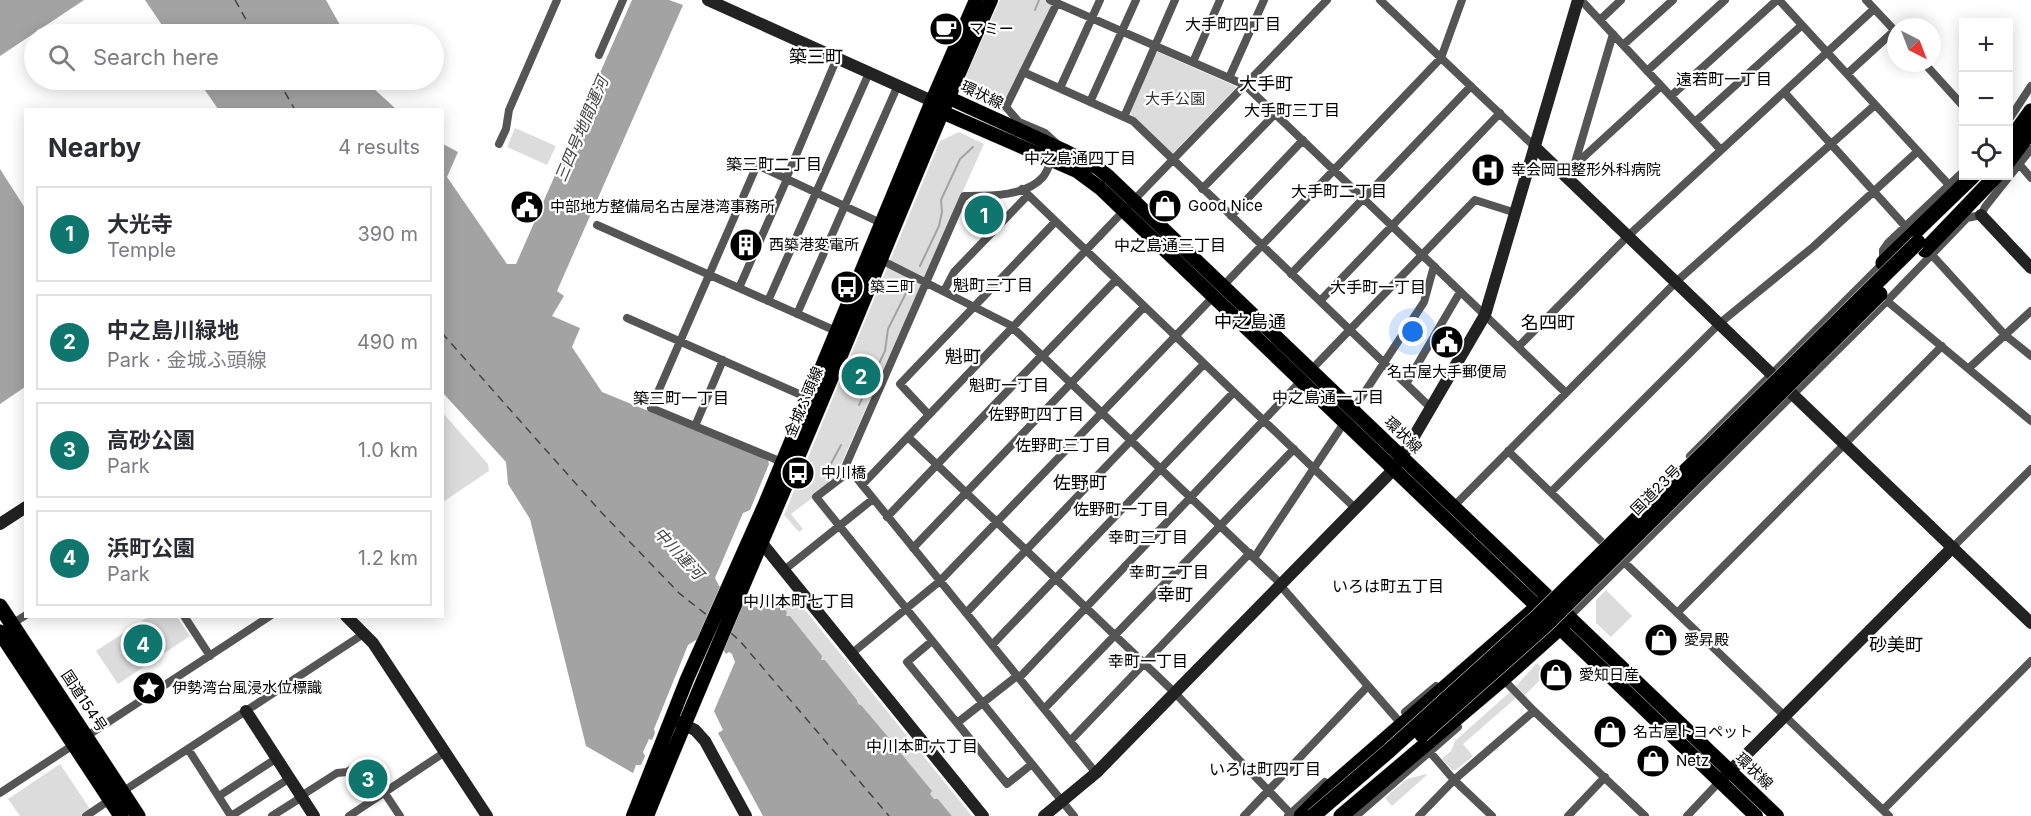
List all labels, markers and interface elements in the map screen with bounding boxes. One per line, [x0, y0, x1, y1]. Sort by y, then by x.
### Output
cafe icon: マミー [928, 11, 964, 47]
district label: 大手町四丁目 [1185, 14, 1281, 34]
north arrow [1887, 18, 1941, 72]
map controls [1959, 18, 2013, 180]
button: + [1959, 18, 2013, 72]
place label: マミー [969, 19, 1014, 38]
search box [24, 24, 444, 90]
icon: search [45, 41, 78, 74]
text: Search here [93, 44, 219, 70]
district label: 築三町 [789, 46, 843, 67]
district label: 遠若町一丁目 [1676, 69, 1772, 89]
water label: 三四号地間運河 [550, 71, 613, 184]
button: − [1959, 72, 2013, 126]
district label: 大手町 [1239, 73, 1293, 94]
street label: 環状線 [958, 76, 1007, 113]
park label: 大手公園 [1145, 89, 1205, 108]
district label: 大手町三丁目 [1244, 100, 1340, 120]
button: locate [1959, 126, 2013, 180]
text: Nearby [48, 132, 141, 163]
text: 4 results [338, 135, 420, 159]
district label: 中之島通四丁目 [1024, 148, 1136, 168]
hospital icon: 幸会岡田整形外科病院 [1470, 152, 1506, 188]
district label: 築三町二丁目 [726, 154, 822, 174]
place label: 幸会岡田整形外科病院 [1511, 160, 1661, 179]
district label: 大手町二丁目 [1291, 181, 1387, 201]
shop icon: Good Nice [1147, 188, 1183, 224]
public building icon: 中部地方整備局名古屋港湾事務所 [509, 189, 545, 225]
pin: 1 [964, 192, 1004, 238]
place label: Good Nice [1188, 196, 1263, 215]
place label: 中部地方整備局名古屋港湾事務所 [550, 197, 775, 216]
text: 大光寺 [107, 211, 173, 237]
text: 1 [65, 222, 74, 246]
text: 390 m [357, 222, 418, 246]
building icon: 西築港変電所 [728, 227, 764, 263]
place label: 西築港変電所 [769, 235, 859, 254]
district label: 中之島通三丁目 [1114, 235, 1226, 255]
text: Temple [107, 238, 176, 262]
bus stop icon: 築三町 [829, 269, 865, 305]
district label: 魁町三丁目 [953, 275, 1033, 295]
place label: 築三町 [870, 277, 915, 296]
district label: 大手町一丁目 [1330, 277, 1426, 297]
district label: 中之島通 [1214, 311, 1286, 332]
district label: 名四町 [1521, 312, 1575, 333]
text: 中之島川緑地 [107, 317, 239, 343]
your location [1398, 317, 1427, 346]
public building icon: 名古屋大手郵便局 [1429, 324, 1465, 360]
text: 2 [63, 330, 76, 354]
text: 490 m [357, 330, 418, 354]
district label: 魁町 [945, 346, 981, 367]
text: Park · 金城ふ頭線 [107, 348, 267, 372]
pin: 2 [842, 354, 880, 398]
place label: 名古屋大手郵便局 [1387, 362, 1507, 381]
street label: 金城ふ頭線 [780, 364, 827, 440]
district label: 魁町一丁目 [969, 375, 1049, 395]
district label: 中之島通一丁目 [1272, 387, 1384, 407]
district label: 築三町一丁目 [633, 388, 729, 408]
district label: 佐野町四丁目 [988, 404, 1084, 424]
street label: 環状線 [1381, 412, 1426, 457]
text: 高砂公園 [107, 427, 195, 453]
district label: 佐野町三丁目 [1015, 435, 1111, 455]
text: 3 [63, 438, 76, 462]
text: 1.0 km [358, 438, 418, 462]
text: Park [107, 454, 150, 478]
bus stop icon: 中川橋 [780, 455, 816, 491]
street label: 国道23号 [1627, 461, 1685, 519]
place label: 中川橋 [821, 463, 866, 482]
district label: 佐野町 [1053, 472, 1107, 493]
district label: 佐野町一丁目 [1073, 499, 1169, 519]
water label: 中川運河 [650, 523, 710, 585]
district label: 幸町三丁目 [1108, 527, 1188, 547]
text: 浜町公園 [107, 535, 195, 561]
text: 4 [63, 546, 76, 570]
text: 1.2 km [358, 546, 418, 570]
text: Park [107, 562, 150, 586]
district label: 幸町二丁目 [1129, 562, 1209, 582]
district label: いろは町五丁目 [1332, 576, 1444, 596]
district label: 幸町 [1157, 584, 1193, 605]
district label: 中川本町七丁目 [743, 591, 855, 611]
pin: 4 [124, 622, 162, 666]
shop icon: 愛昇殿 [1643, 622, 1679, 658]
place label: 愛昇殿 [1684, 630, 1729, 649]
district label: 砂美町 [1869, 634, 1923, 655]
district label: 幸町一丁目 [1108, 651, 1188, 671]
shop icon: 愛知日産 [1538, 657, 1574, 693]
place label: 愛知日産 [1579, 665, 1639, 684]
street label: 国道154号 [57, 666, 111, 735]
place icon: 伊勢湾台風浸水位標識 [131, 670, 167, 706]
place label: 伊勢湾台風浸水位標識 [172, 678, 322, 697]
shop icon: 名古屋トヨペット [1592, 714, 1628, 750]
place label: 名古屋トヨペット [1633, 722, 1753, 741]
district label: 中川本町六丁目 [866, 736, 978, 756]
shop icon: Netz [1635, 743, 1671, 779]
street label: 環状線 [1732, 748, 1777, 793]
place label: Netz [1676, 751, 1709, 770]
pin: 3 [348, 756, 388, 802]
district label: いろは町四丁目 [1209, 759, 1321, 779]

